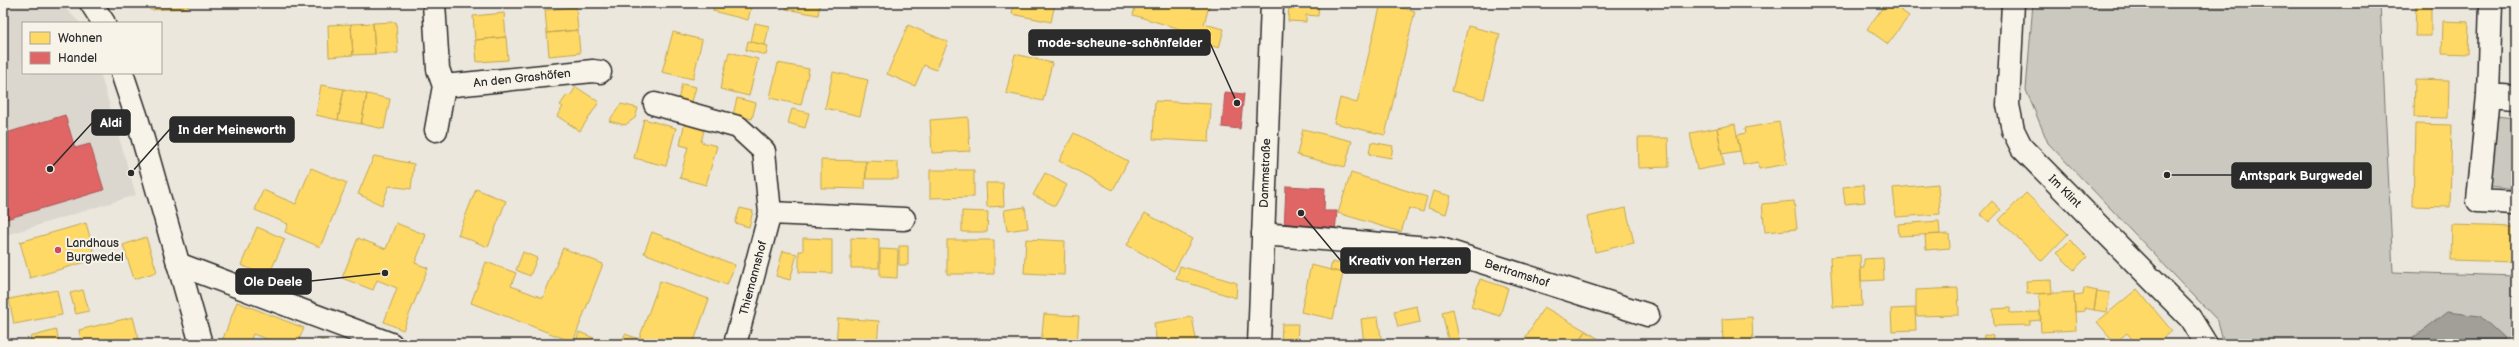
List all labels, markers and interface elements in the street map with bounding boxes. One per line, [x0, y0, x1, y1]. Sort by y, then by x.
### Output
legend [22, 22, 162, 74]
callout: mode-scheune-schönfelder [1029, 30, 1210, 55]
text: Wohnen [58, 31, 103, 46]
text: mode-scheune-schönfelder [1038, 35, 1203, 51]
text: Handel [58, 51, 97, 66]
street label: An den Grashöfen [473, 66, 572, 91]
callout: Aldi [92, 110, 130, 135]
text: Aldi [99, 115, 122, 131]
callout: In der Meineworth [170, 117, 294, 142]
text: In der Meineworth [178, 122, 286, 138]
street label: Dammstraße [1257, 138, 1274, 208]
callout: Amtspark Burgwedel [2232, 163, 2371, 188]
text: Amtspark Burgwedel [2239, 168, 2362, 184]
street label: Im Klint [2045, 172, 2085, 211]
place label: Landhaus Burgwedel [66, 236, 124, 265]
street label: Thiemannshof [736, 239, 771, 317]
marker: Landhaus Burgwedel [53, 245, 63, 255]
callout: Kreativ von Herzen [1341, 248, 1470, 273]
text: Kreativ von Herzen [1348, 253, 1462, 269]
street label: Bertramshof [1482, 256, 1551, 291]
callout: Ole Deele [236, 269, 311, 294]
text: Ole Deele [244, 274, 303, 290]

